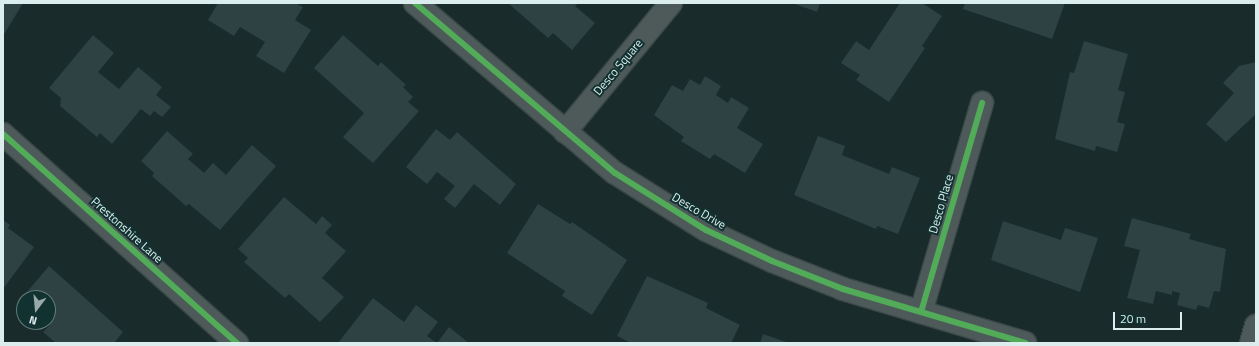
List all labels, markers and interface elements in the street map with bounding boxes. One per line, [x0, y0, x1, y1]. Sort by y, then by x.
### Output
street label: Desco Square [590, 36, 646, 98]
street label: Desco Place [926, 173, 956, 235]
street label: Desco Drive [670, 190, 728, 232]
street label: Prestonshire Lane [88, 194, 166, 266]
north arrow [16, 290, 56, 330]
scale bar [1115, 304, 1184, 330]
text: 20 m [1120, 309, 1146, 328]
text: N [27, 312, 39, 329]

